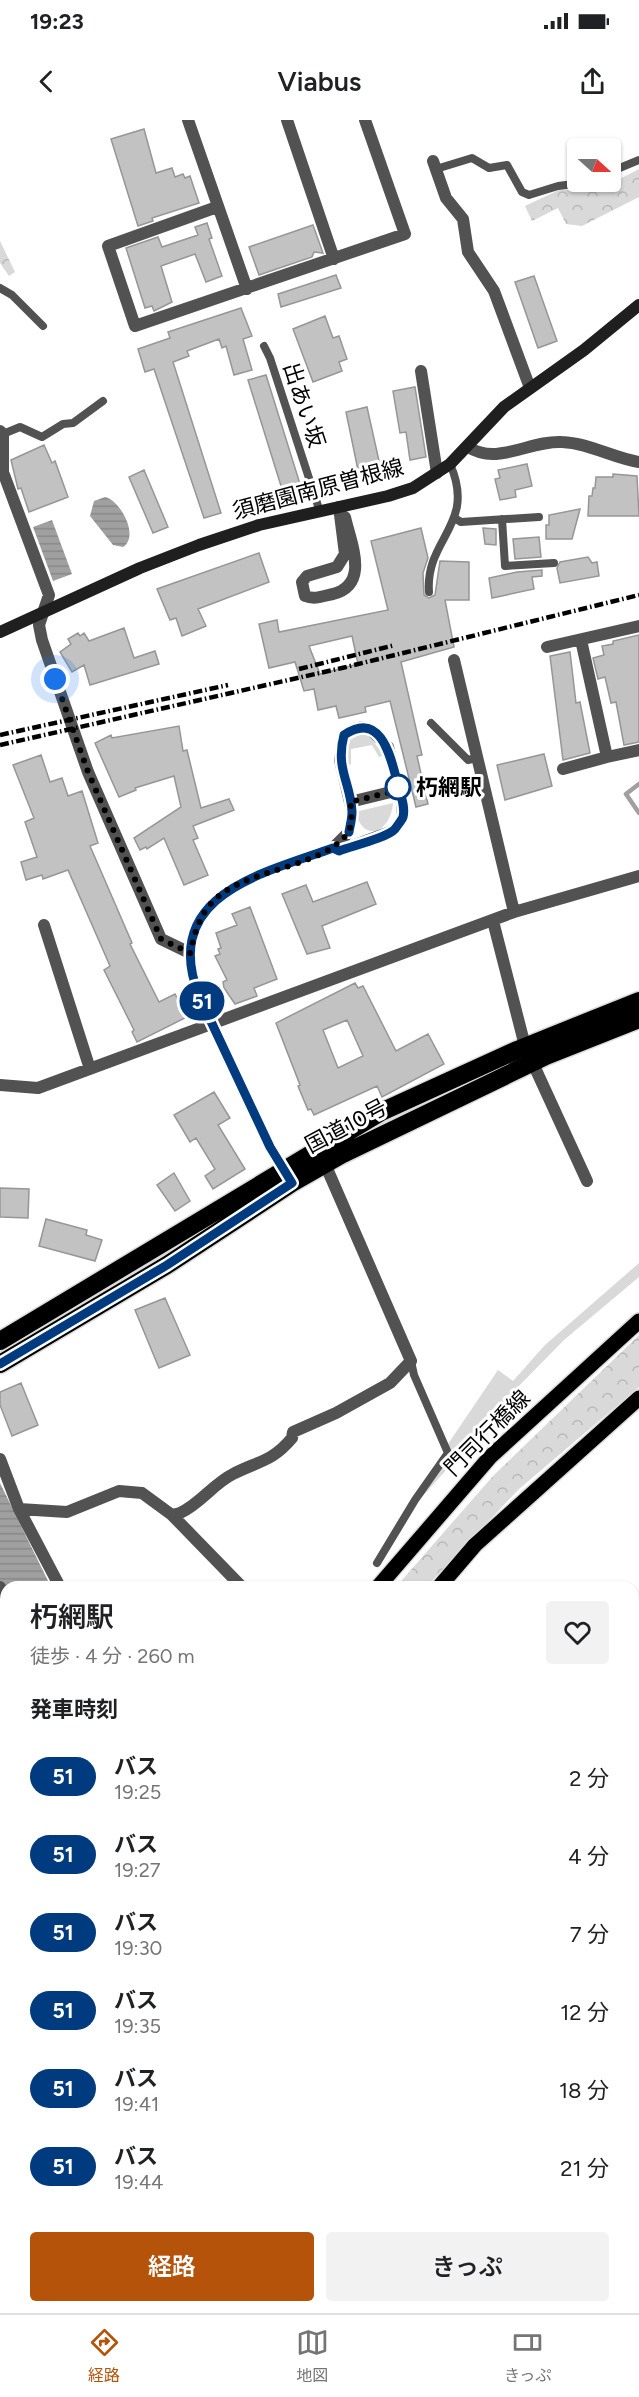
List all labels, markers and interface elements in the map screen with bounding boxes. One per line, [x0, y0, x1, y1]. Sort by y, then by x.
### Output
text: 19:23 [30, 8, 84, 35]
icon: back [30, 65, 63, 98]
text: Viabus [278, 65, 361, 98]
icon: share [576, 65, 609, 98]
north arrow [567, 138, 621, 192]
map controls [567, 138, 621, 192]
street label: 出あい坂 [278, 359, 330, 451]
street label: 須磨園南原曽根線 [229, 453, 407, 525]
your location [40, 664, 70, 694]
marker: 朽網駅 [385, 774, 411, 800]
place label: 朽網駅 [416, 774, 482, 801]
line badge: 51 [175, 982, 229, 1020]
text: 51 [191, 989, 213, 1014]
street label: 国道10号 [300, 1093, 392, 1159]
street label: 門司行橋線 [439, 1385, 535, 1481]
text: 朽網駅 [30, 1600, 114, 1634]
button: heart [546, 1601, 609, 1664]
text: 徒歩 · 4 分 · 260 m [30, 1644, 195, 1668]
text: 発車時刻 [30, 1696, 118, 1723]
text: バス [114, 1753, 158, 1780]
text: 51 [52, 1764, 74, 1789]
text: 2 分 [569, 1765, 609, 1792]
text: 19:25 [114, 1780, 161, 1804]
text: バス [114, 1831, 158, 1858]
text: 51 [52, 1842, 74, 1867]
text: 4 分 [568, 1843, 609, 1870]
text: 19:27 [114, 1858, 161, 1882]
text: バス [114, 1909, 158, 1936]
text: 51 [52, 1920, 74, 1945]
text: 7 分 [570, 1921, 609, 1948]
text: 19:30 [114, 1936, 162, 1960]
text: バス [114, 1987, 158, 2014]
text: 51 [52, 1998, 74, 2023]
text: 12 分 [560, 1999, 609, 2026]
text: 19:35 [114, 2014, 161, 2038]
text: バス [114, 2065, 158, 2092]
text: 51 [52, 2076, 74, 2101]
text: 18 分 [559, 2077, 609, 2104]
text: 19:41 [114, 2092, 159, 2116]
text: バス [114, 2143, 158, 2170]
text: 51 [52, 2154, 74, 2179]
text: 21 分 [560, 2155, 609, 2182]
text: 19:44 [114, 2170, 163, 2194]
button: 経路 [30, 2232, 314, 2301]
button: きっぷ [326, 2232, 609, 2301]
tab: 経路 [88, 2326, 121, 2386]
tab: 地図 [296, 2326, 329, 2386]
tab: きっぷ [504, 2326, 551, 2386]

